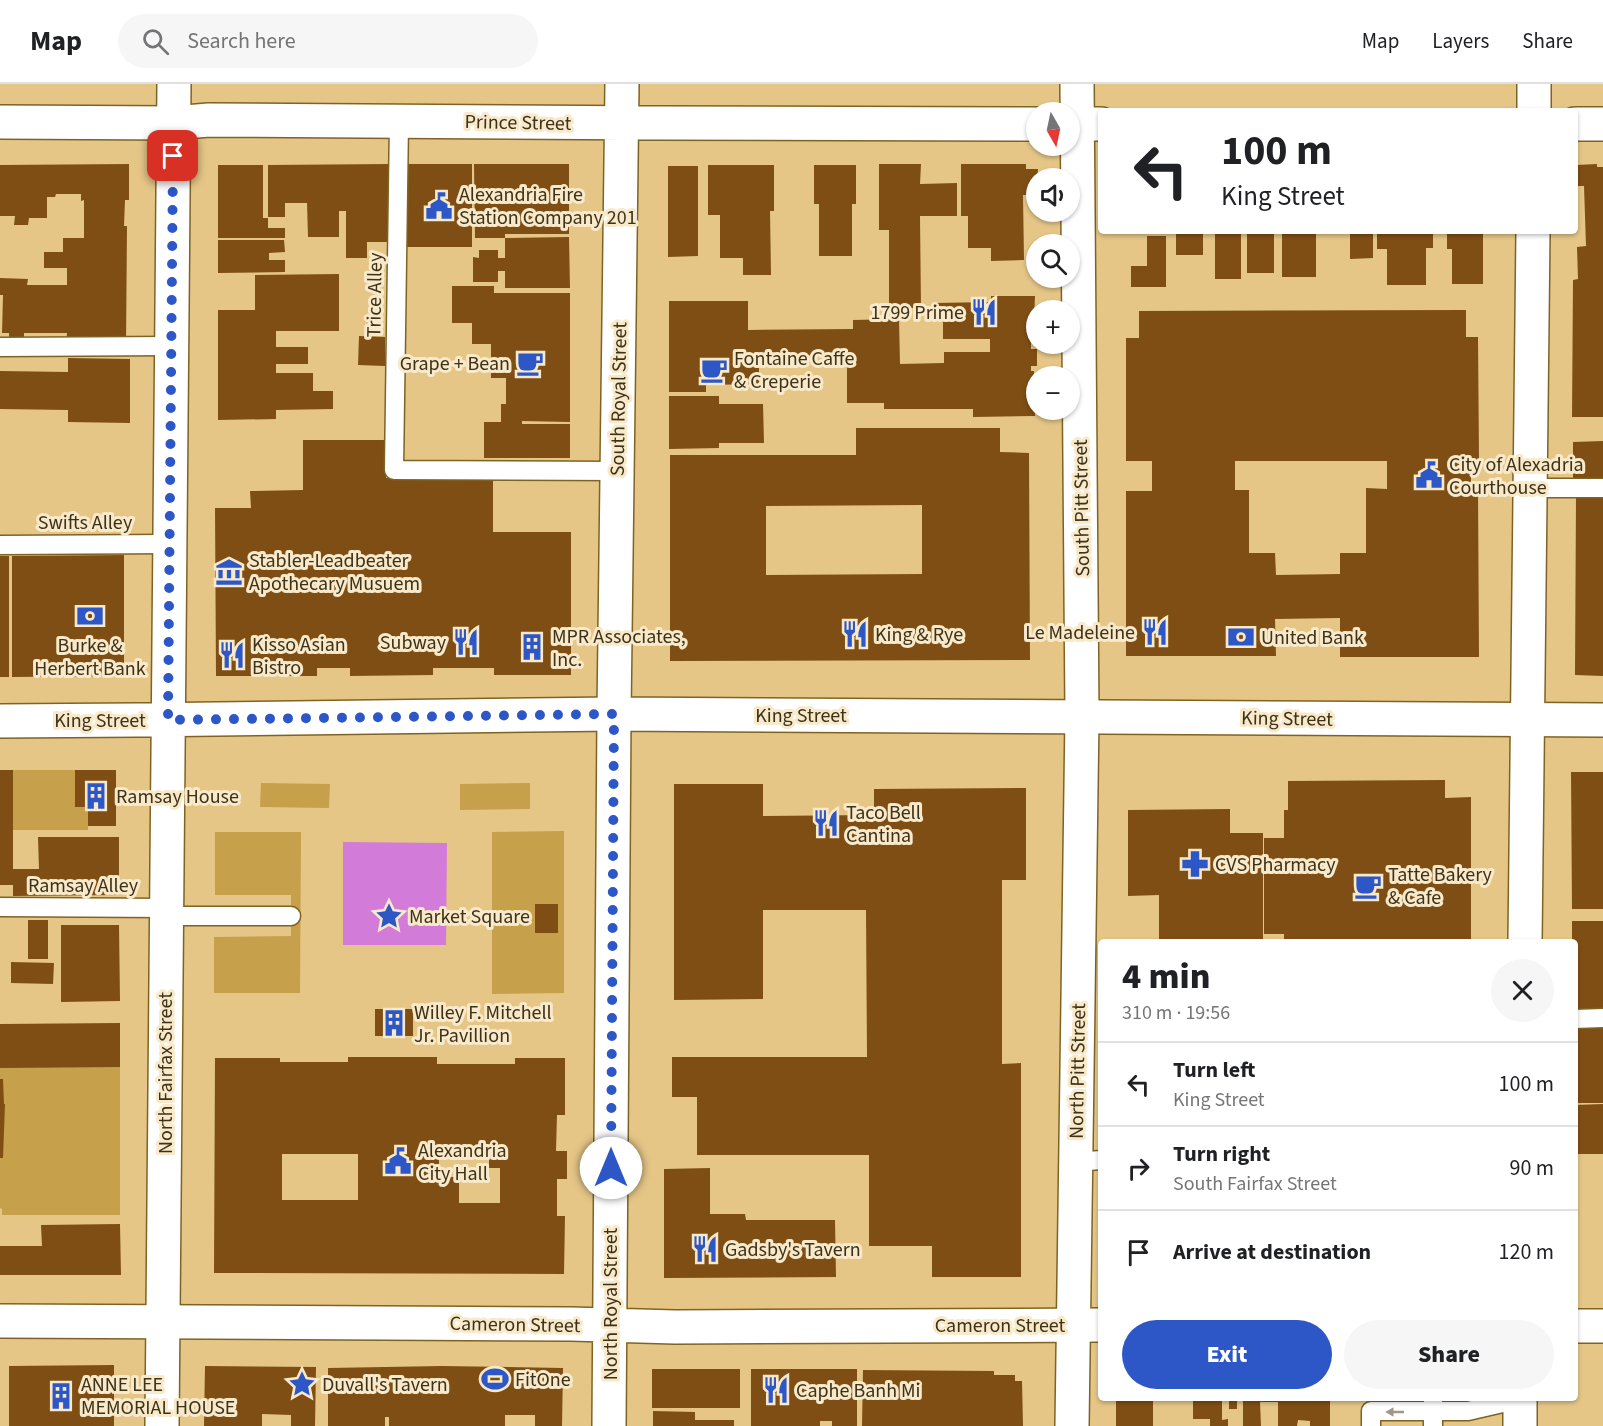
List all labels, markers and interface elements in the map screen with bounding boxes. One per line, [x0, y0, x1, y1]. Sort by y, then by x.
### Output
search box [118, 14, 538, 68]
text: Map [30, 21, 82, 61]
icon: search [139, 25, 172, 58]
text: Search here [187, 25, 296, 57]
text: Map [1362, 26, 1399, 56]
text: Layers [1432, 26, 1489, 56]
text: Share [1522, 26, 1573, 56]
north arrow [1026, 102, 1080, 156]
map controls [1026, 102, 1080, 420]
street label: Prince Street [464, 108, 572, 138]
text: 100 m [1221, 121, 1332, 181]
pin [147, 130, 198, 181]
icon: left [1122, 132, 1200, 210]
icon: arrive [156, 139, 189, 172]
button: sound [1026, 168, 1080, 222]
text: King Street [1221, 177, 1345, 216]
place label: Alexandria Fire Station Company 201 [459, 181, 637, 232]
public building icon: Alexandria Fire Station Company 201 [424, 191, 454, 221]
button: search [1026, 234, 1080, 288]
street label: Trice Alley [360, 252, 390, 338]
restaurant icon: 1799 Prime [969, 297, 999, 327]
place label: 1799 Prime [871, 299, 964, 327]
button: + [1026, 300, 1080, 354]
street label: South Royal Street [604, 321, 634, 476]
place label: Fontaine Caffe & Creperie [734, 345, 854, 396]
cafe icon: Grape + Bean [515, 348, 545, 378]
place label: Grape + Bean [400, 350, 510, 378]
cafe icon: Fontaine Caffe & Creperie [699, 355, 729, 385]
button: − [1026, 366, 1080, 420]
street label: South Pitt Street [1067, 439, 1097, 577]
place label: City of Alexadria Courthouse [1449, 451, 1584, 502]
public building icon: City of Alexadria Courthouse [1414, 460, 1444, 490]
street label: Swifts Alley [38, 509, 133, 537]
place label: Stabler-Leadbeater Apothecary Musuem [249, 547, 420, 598]
museum icon: Stabler-Leadbeater Apothecary Musuem [214, 557, 244, 587]
bank icon: Burke & Herbert Bank [75, 601, 105, 631]
restaurant icon: Le Madeleine [1140, 617, 1170, 647]
restaurant icon: King & Rye [840, 619, 870, 649]
place label: Le Madeleine [1025, 619, 1135, 647]
place label: King & Rye [875, 621, 963, 649]
bank icon: United Bank [1226, 622, 1256, 652]
place label: MPR Associates, Inc. [552, 623, 686, 674]
place label: United Bank [1261, 624, 1364, 652]
restaurant icon: Subway [451, 627, 481, 657]
place label: Subway [380, 629, 447, 657]
place label: Kisso Asian Bistro [252, 631, 346, 682]
place label: Burke & Herbert Bank [34, 632, 146, 683]
building icon: MPR Associates, Inc. [517, 632, 547, 662]
restaurant icon: Kisso Asian Bistro [217, 640, 247, 670]
street label: King Street [755, 702, 847, 730]
street label: King Street [1241, 704, 1333, 734]
street label: King Street [54, 707, 146, 735]
building icon: Ramsay House [81, 781, 111, 811]
place label: Ramsay House [116, 783, 239, 811]
place label: Taco Bell Cantina [846, 799, 921, 850]
restaurant icon: Taco Bell Cantina [811, 808, 841, 838]
pharmacy icon: CVS Pharmacy [1180, 849, 1210, 879]
place label: CVS Pharmacy [1215, 851, 1336, 879]
place label: Tatte Bakery & Cafe [1388, 861, 1493, 912]
cafe icon: Tatte Bakery & Cafe [1353, 871, 1383, 901]
street label: Ramsay Alley [28, 872, 139, 900]
place icon: Market Square [374, 901, 404, 931]
place label: Market Square [409, 903, 530, 931]
text: 4 min [1122, 951, 1210, 1002]
button: close [1491, 959, 1554, 1022]
street label: North Fairfax Street [152, 992, 180, 1154]
place label: Willey F. Mitchell Jr. Pavillion [414, 999, 552, 1050]
text: 310 m · 19:56 [1122, 999, 1230, 1027]
street label: North Pitt Street [1063, 1003, 1093, 1139]
building icon: Willey F. Mitchell Jr. Pavillion [379, 1008, 409, 1038]
text: Turn left [1173, 1054, 1255, 1086]
icon: left [1122, 1068, 1155, 1101]
text: 100 m [1499, 1068, 1554, 1100]
text: King Street [1173, 1086, 1265, 1114]
position arrow [579, 1136, 643, 1200]
place label: Alexandria City Hall [418, 1137, 507, 1188]
text: Turn right [1173, 1138, 1270, 1170]
public building icon: Alexandria City Hall [383, 1146, 413, 1176]
icon: right [1122, 1152, 1155, 1185]
text: 90 m [1509, 1152, 1554, 1184]
text: South Fairfax Street [1173, 1170, 1337, 1198]
street label: North Royal Street [597, 1228, 625, 1380]
restaurant icon: Gadsby's Tavern [690, 1234, 720, 1264]
place label: Gadsby's Tavern [725, 1236, 861, 1264]
icon: arrive [1122, 1236, 1155, 1269]
text: Arrive at destination [1173, 1236, 1371, 1268]
text: 120 m [1499, 1236, 1554, 1268]
street label: Cameron Street [449, 1310, 581, 1340]
street label: Cameron Street [935, 1312, 1066, 1340]
button: Exit [1122, 1320, 1332, 1389]
button: Share [1344, 1320, 1554, 1389]
sports icon: FitOne [480, 1364, 510, 1394]
place label: FitOne [515, 1366, 571, 1394]
place icon: Duvall's Tavern [287, 1369, 317, 1399]
place label: ANNE LEE MEMORIAL HOUSE [81, 1371, 235, 1422]
place label: Duvall's Tavern [322, 1371, 448, 1399]
restaurant icon: Caphe Banh Mi [761, 1375, 791, 1405]
place label: Caphe Banh Mi [796, 1377, 921, 1405]
building icon: ANNE LEE MEMORIAL HOUSE [46, 1381, 76, 1411]
one-way arrow [1385, 1407, 1404, 1416]

